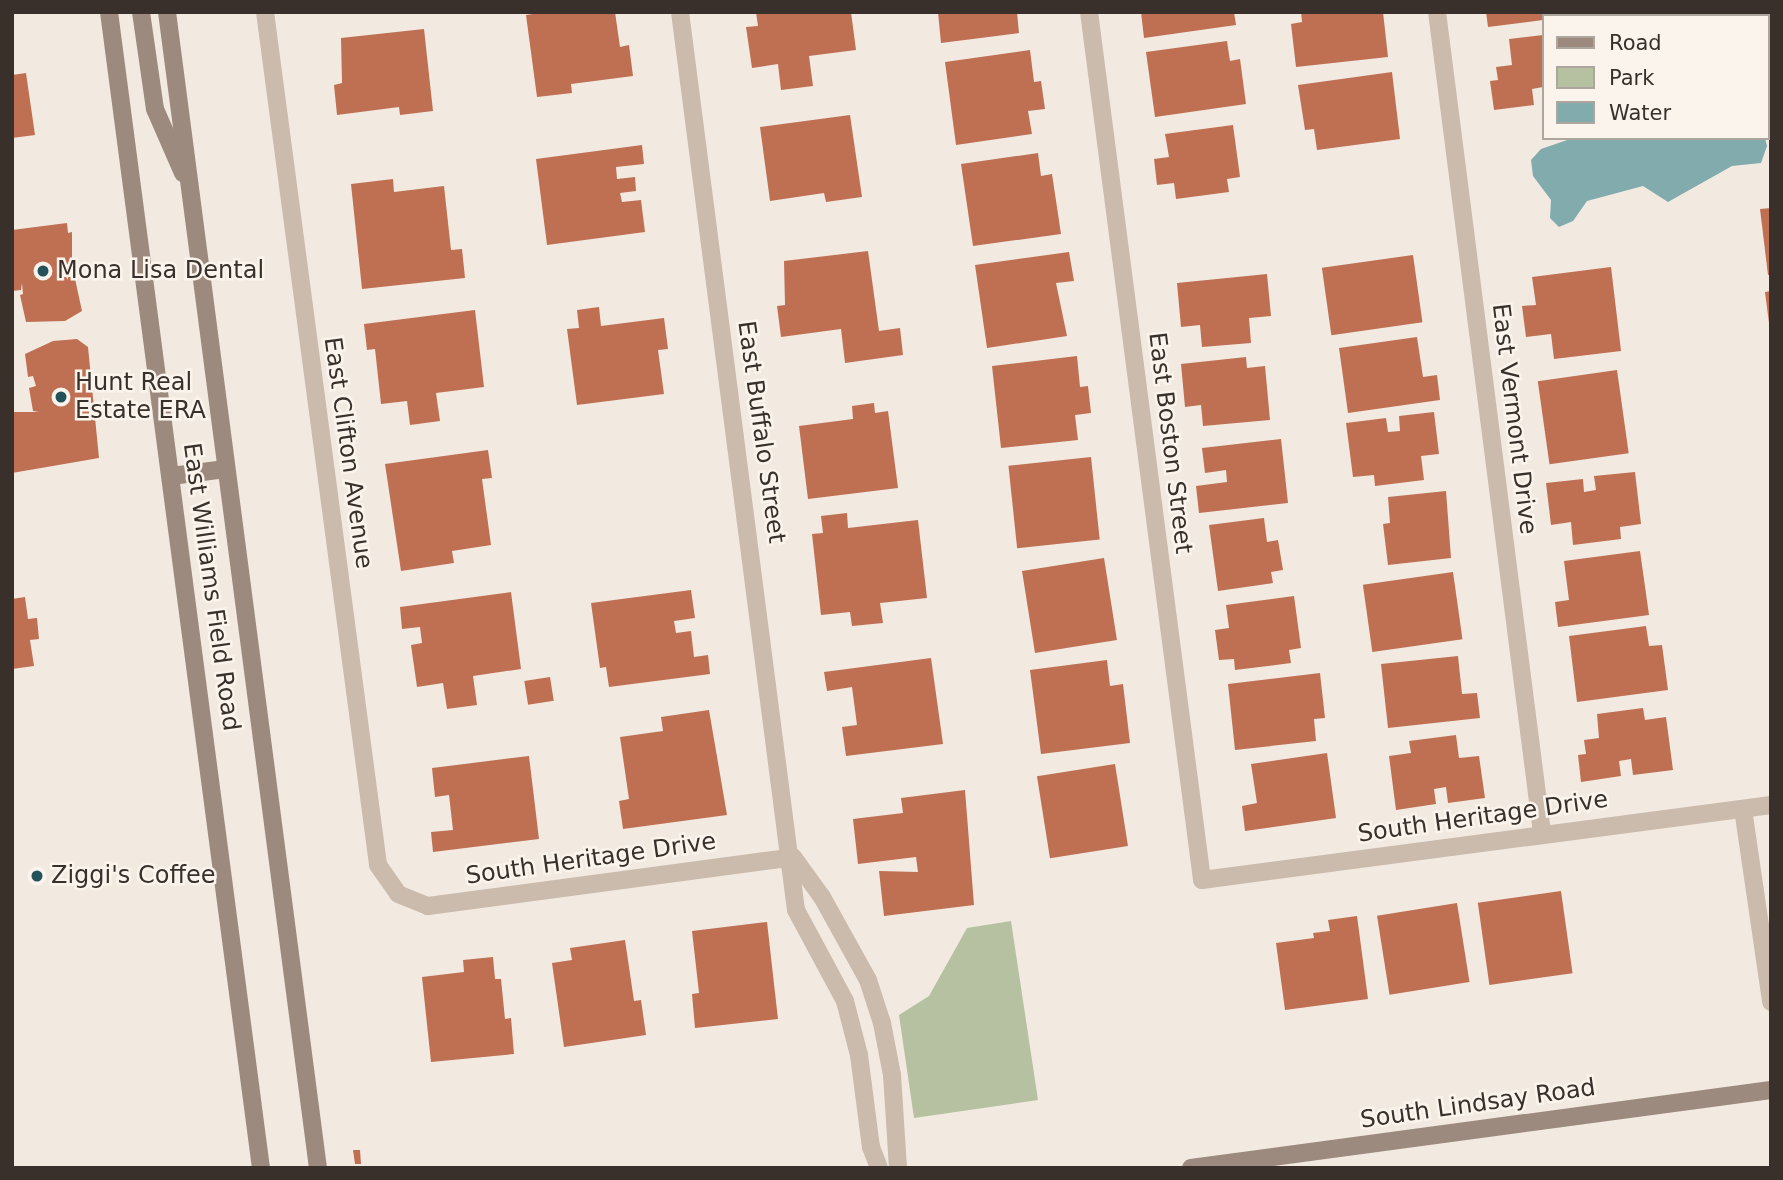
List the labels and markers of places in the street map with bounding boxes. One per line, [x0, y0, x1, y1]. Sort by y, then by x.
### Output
place label: Mona Lisa Dental [57, 257, 264, 285]
marker: Mona Lisa Dental [35, 263, 51, 279]
place label: Hunt Real Estate ERA [75, 369, 206, 425]
marker: Hunt Real Estate ERA [53, 389, 69, 405]
place label: Ziggi's Coffee [51, 862, 215, 890]
marker: Ziggi's Coffee [29, 868, 45, 884]

